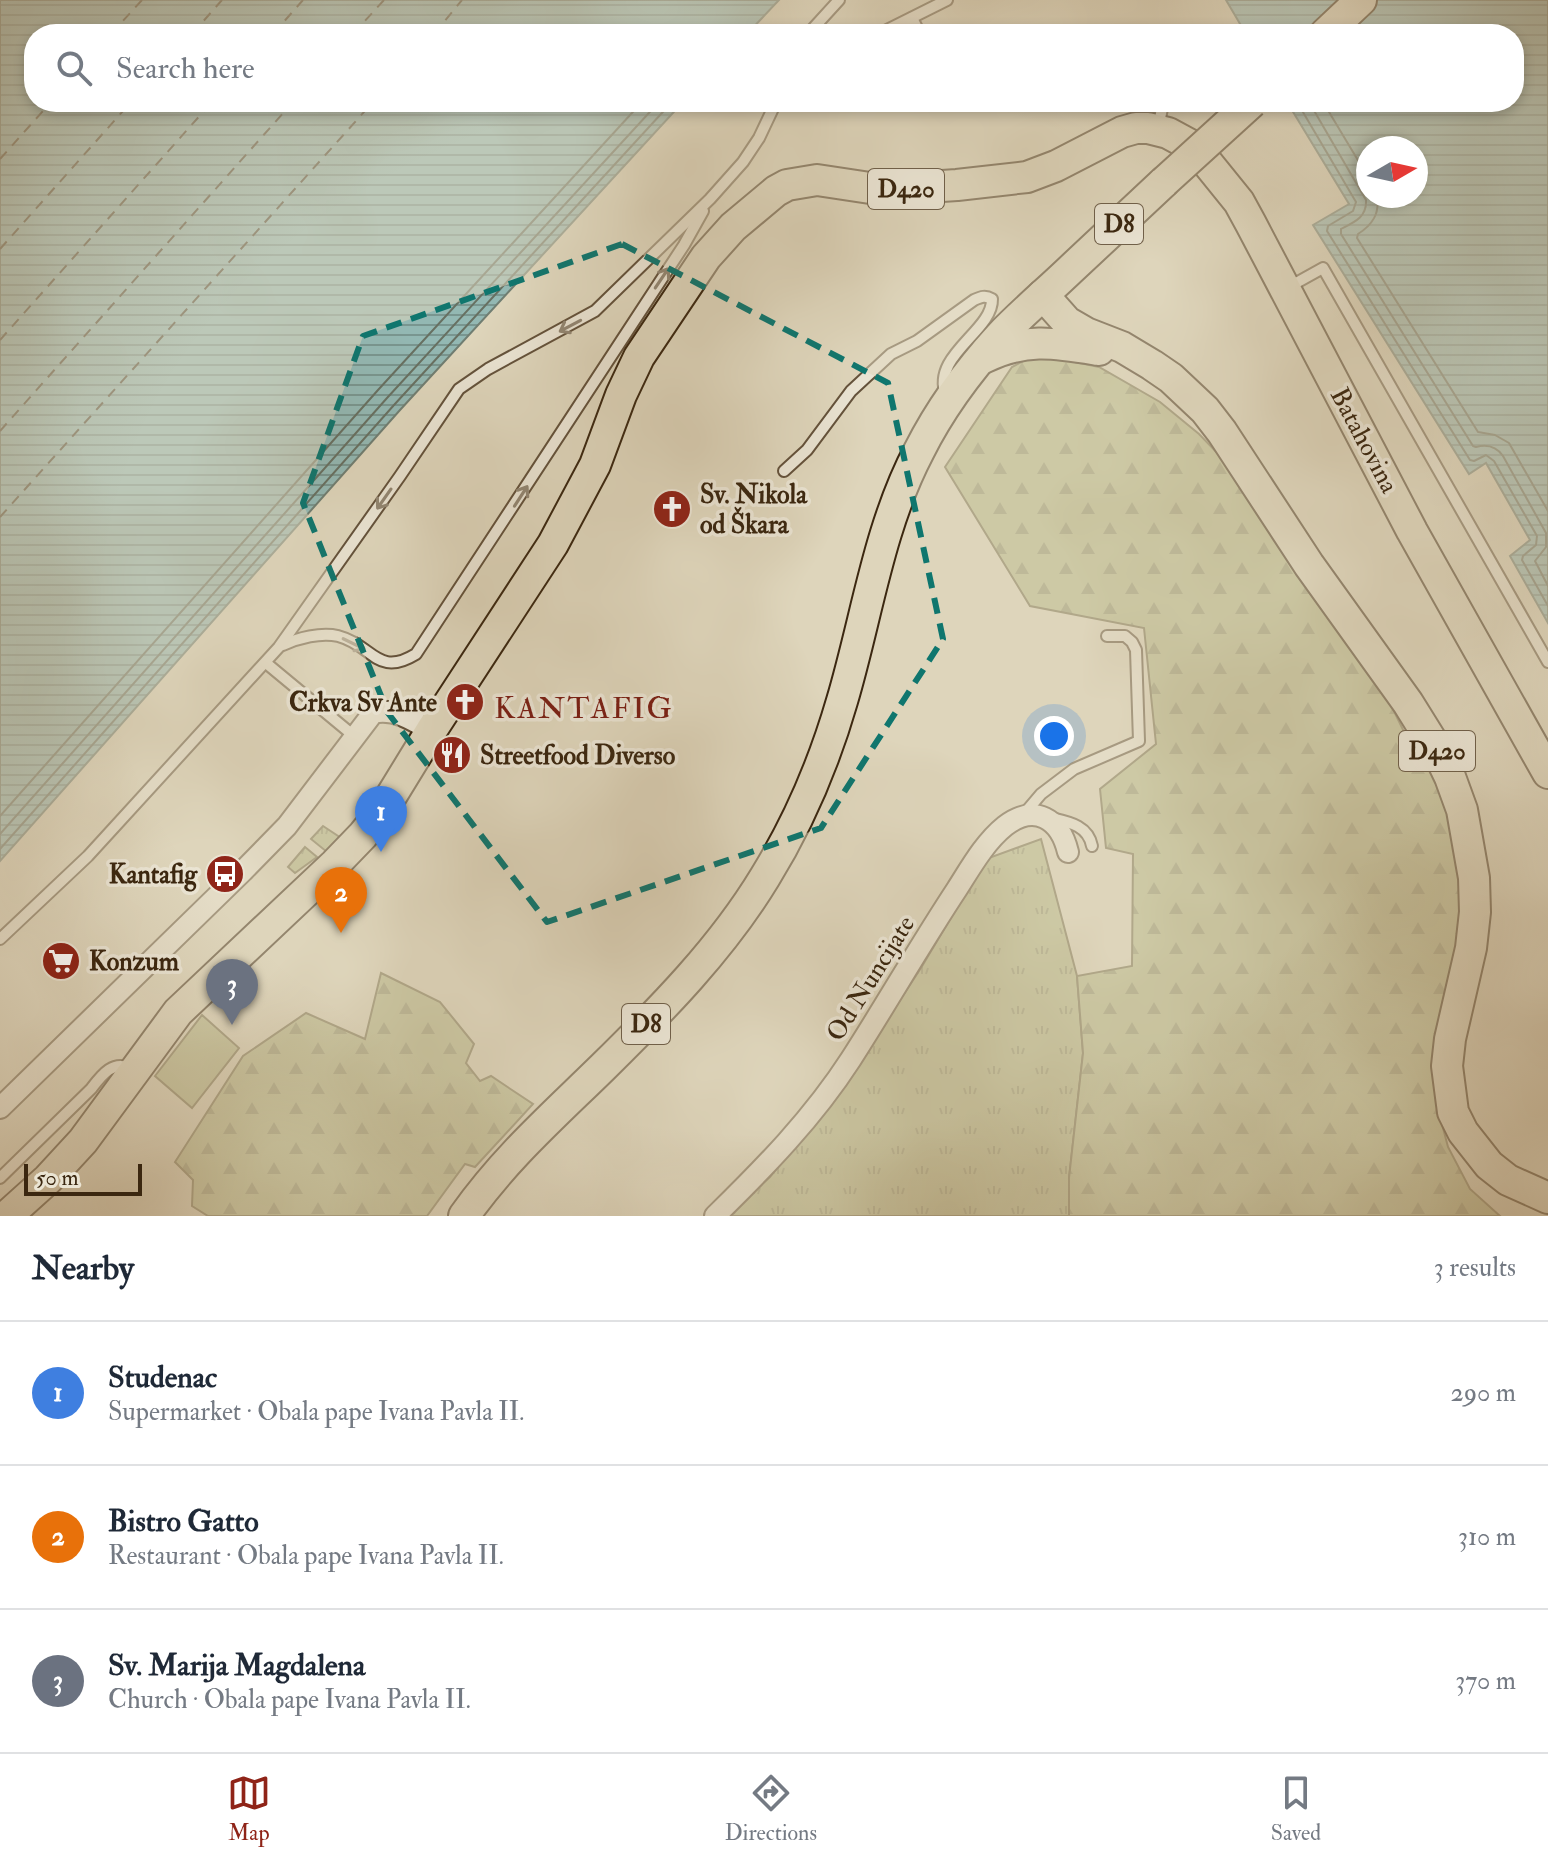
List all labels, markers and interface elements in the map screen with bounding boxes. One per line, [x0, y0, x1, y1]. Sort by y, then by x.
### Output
search box [24, 24, 1524, 112]
icon: search [52, 46, 96, 90]
text: Search here [116, 50, 255, 87]
north arrow [1356, 136, 1428, 208]
road number: D420 [868, 169, 944, 209]
road number: D8 [1095, 204, 1143, 244]
one-way arrow [654, 267, 671, 289]
one-way arrow [558, 319, 582, 335]
street label: Batahovina [1323, 382, 1405, 499]
place label: Sv. Nikola od Škara [700, 479, 808, 541]
one-way arrow [512, 485, 529, 507]
one-way arrow [376, 487, 392, 509]
church icon: Sv. Nikola od Škara [651, 488, 693, 530]
one-way arrow [341, 637, 365, 652]
church icon: Crkva Sv Ante [444, 681, 486, 723]
place label: Crkva Sv Ante [289, 687, 437, 719]
district label: KANTAFIG [494, 690, 674, 727]
your location [1034, 716, 1074, 756]
road number: D420 [1399, 731, 1475, 771]
restaurant icon: Streetfood Diverso [431, 734, 473, 776]
place label: Streetfood Diverso [480, 740, 676, 772]
pin: 1 [355, 786, 407, 852]
bus stop icon: Kantafig [204, 853, 246, 895]
place label: Kantafig [109, 859, 198, 892]
pin: 2 [315, 867, 367, 933]
street label: Od Nuncijate [820, 910, 922, 1047]
supermarket icon: Konzum [40, 940, 82, 982]
place label: Konzum [89, 946, 180, 978]
pin: 3 [206, 959, 258, 1025]
road number: D8 [622, 1004, 670, 1044]
scale bar [24, 1160, 142, 1196]
text: 50 m [36, 1164, 78, 1192]
text: Nearby [32, 1247, 134, 1290]
text: 3 results [1434, 1252, 1516, 1284]
text: Studenac [108, 1359, 217, 1396]
text: 1 [53, 1377, 63, 1409]
text: 290 m [1451, 1377, 1516, 1409]
text: Supermarket · Obala pape Ivana Pavla II. [108, 1396, 524, 1428]
text: Bistro Gatto [108, 1503, 259, 1540]
text: 2 [51, 1521, 65, 1553]
text: 310 m [1458, 1521, 1516, 1553]
text: Restaurant · Obala pape Ivana Pavla II. [108, 1540, 504, 1572]
text: Sv. Marija Magdalena [108, 1647, 365, 1684]
text: 3 [53, 1665, 63, 1697]
text: 370 m [1455, 1665, 1516, 1697]
text: Church · Obala pape Ivana Pavla II. [108, 1684, 471, 1716]
tab: Map [227, 1771, 271, 1847]
tab: Directions [725, 1771, 817, 1847]
tab: Saved [1271, 1771, 1321, 1847]

